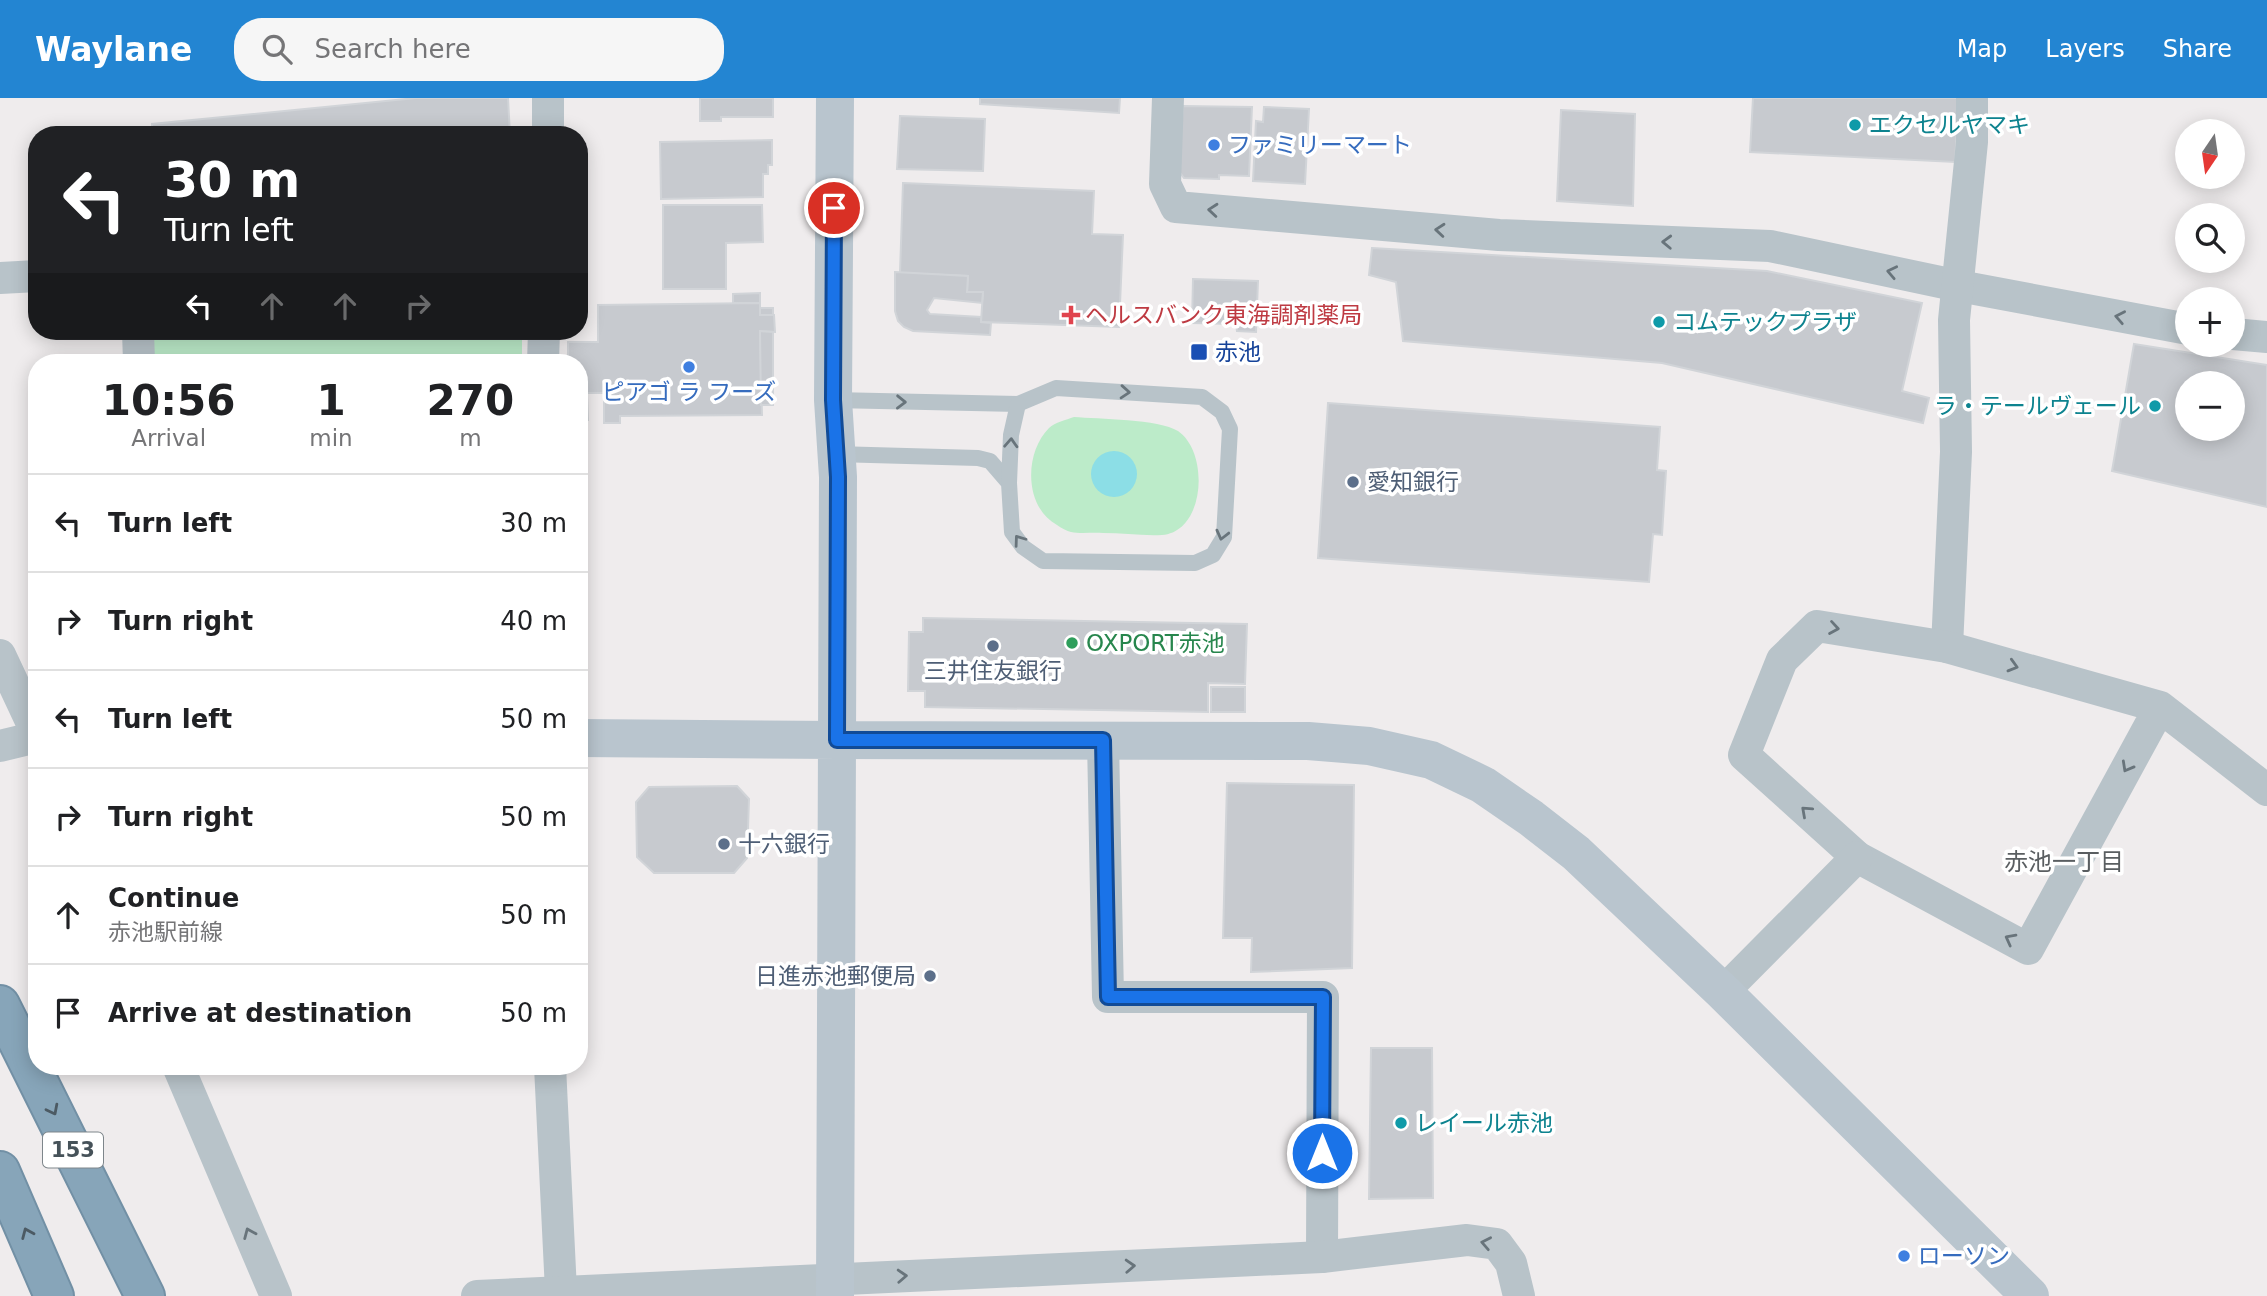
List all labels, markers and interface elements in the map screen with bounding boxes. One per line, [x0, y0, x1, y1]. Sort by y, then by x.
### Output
search box [234, 18, 724, 81]
text: Waylane [35, 30, 192, 69]
icon: search [258, 30, 296, 68]
text: Search here [314, 34, 471, 64]
text: Map [1957, 35, 2007, 63]
text: Layers [2045, 35, 2125, 63]
text: Share [2163, 35, 2232, 63]
place label: エクセルヤマキ [1869, 112, 2030, 138]
marker: エクセルヤマキ [1847, 117, 1863, 133]
north arrow [2175, 119, 2245, 189]
map controls [2175, 119, 2245, 441]
place label: ファミリーマート [1228, 132, 1412, 158]
marker: ファミリーマート [1206, 137, 1222, 153]
text: 30 m [164, 152, 300, 209]
icon: left [49, 154, 140, 245]
pin [804, 178, 864, 238]
icon: arrive [815, 189, 853, 227]
one-way arrow [1208, 203, 1219, 218]
button: search [2175, 203, 2245, 273]
text: Turn left [164, 211, 294, 249]
one-way arrow [1434, 223, 1445, 238]
one-way arrow [1662, 234, 1673, 249]
one-way arrow [1886, 265, 1898, 280]
icon: left [180, 287, 218, 325]
icon: ahead [253, 287, 291, 325]
icon: ahead [326, 287, 364, 325]
icon: right [399, 287, 437, 325]
button: + [2175, 287, 2245, 357]
place label: ヘルスバンク東海調剤薬局 [1085, 302, 1362, 328]
marker: ヘルスバンク東海調剤薬局 [1063, 307, 1079, 323]
place label: コムテックプラザ [1673, 309, 1857, 335]
one-way arrow [2114, 310, 2126, 325]
marker: コムテックプラザ [1651, 314, 1667, 330]
place label: 赤池 [1215, 339, 1261, 365]
marker: 赤池 [1189, 342, 1209, 362]
marker: ピアゴ ラ フーズ [681, 359, 697, 375]
button: − [2175, 371, 2245, 441]
text: 10:56 [102, 376, 236, 425]
text: 1 [316, 376, 346, 425]
text: 270 [427, 376, 514, 425]
place label: ピアゴ ラ フーズ [602, 379, 776, 405]
one-way arrow [1120, 384, 1131, 399]
place label: ラ・テールヴェール [1934, 393, 2141, 419]
one-way arrow [896, 394, 907, 409]
marker: ラ・テールヴェール [2147, 398, 2163, 414]
text: Arrival [131, 425, 206, 451]
text: min [309, 425, 353, 451]
text: m [459, 425, 482, 451]
one-way arrow [1003, 437, 1018, 448]
place label: 愛知銀行 [1367, 469, 1459, 495]
marker: 愛知銀行 [1345, 474, 1361, 490]
icon: left [49, 504, 87, 542]
text: Turn left [108, 508, 232, 538]
text: 30 m [500, 508, 567, 538]
one-way arrow [1215, 528, 1230, 540]
one-way arrow [1015, 535, 1027, 547]
icon: right [49, 602, 87, 640]
text: Turn right [108, 606, 253, 636]
text: 40 m [500, 606, 567, 636]
one-way arrow [1828, 620, 1840, 635]
place label: OXPORT赤池 [1086, 630, 1225, 656]
marker: OXPORT赤池 [1064, 635, 1080, 651]
marker: 三井住友銀行 [985, 638, 1001, 654]
one-way arrow [2006, 657, 2018, 672]
place label: 三井住友銀行 [924, 658, 1062, 684]
icon: left [49, 700, 87, 738]
text: Turn left [108, 704, 232, 734]
text: 50 m [500, 704, 567, 734]
one-way arrow [2122, 760, 2136, 773]
icon: right [49, 798, 87, 836]
text: Turn right [108, 802, 253, 832]
text: 50 m [500, 802, 567, 832]
one-way arrow [1801, 807, 1814, 819]
place label: 十六銀行 [738, 831, 830, 857]
marker: 十六銀行 [716, 836, 732, 852]
district label: 赤池一丁目 [2004, 848, 2124, 876]
text: Continue [108, 883, 239, 913]
icon: ahead [49, 896, 87, 934]
text: 50 m [500, 900, 567, 930]
text: 赤池駅前線 [108, 919, 223, 945]
one-way arrow [2005, 934, 2017, 948]
place label: 日進赤池郵便局 [755, 963, 916, 989]
marker: 日進赤池郵便局 [922, 968, 938, 984]
icon: arrive [49, 994, 87, 1032]
text: Arrive at destination [108, 998, 412, 1028]
text: 50 m [500, 998, 567, 1028]
one-way arrow [44, 1103, 58, 1115]
place label: レイール赤池 [1415, 1110, 1553, 1136]
marker: レイール赤池 [1393, 1115, 1409, 1131]
position arrow [1285, 1116, 1359, 1190]
road number: 153 [43, 1132, 103, 1168]
one-way arrow [21, 1228, 35, 1241]
one-way arrow [243, 1228, 257, 1240]
one-way arrow [1480, 1236, 1492, 1251]
place label: ローソン [1918, 1243, 2010, 1269]
marker: ローソン [1896, 1248, 1912, 1264]
one-way arrow [1124, 1258, 1135, 1273]
one-way arrow [897, 1269, 908, 1284]

